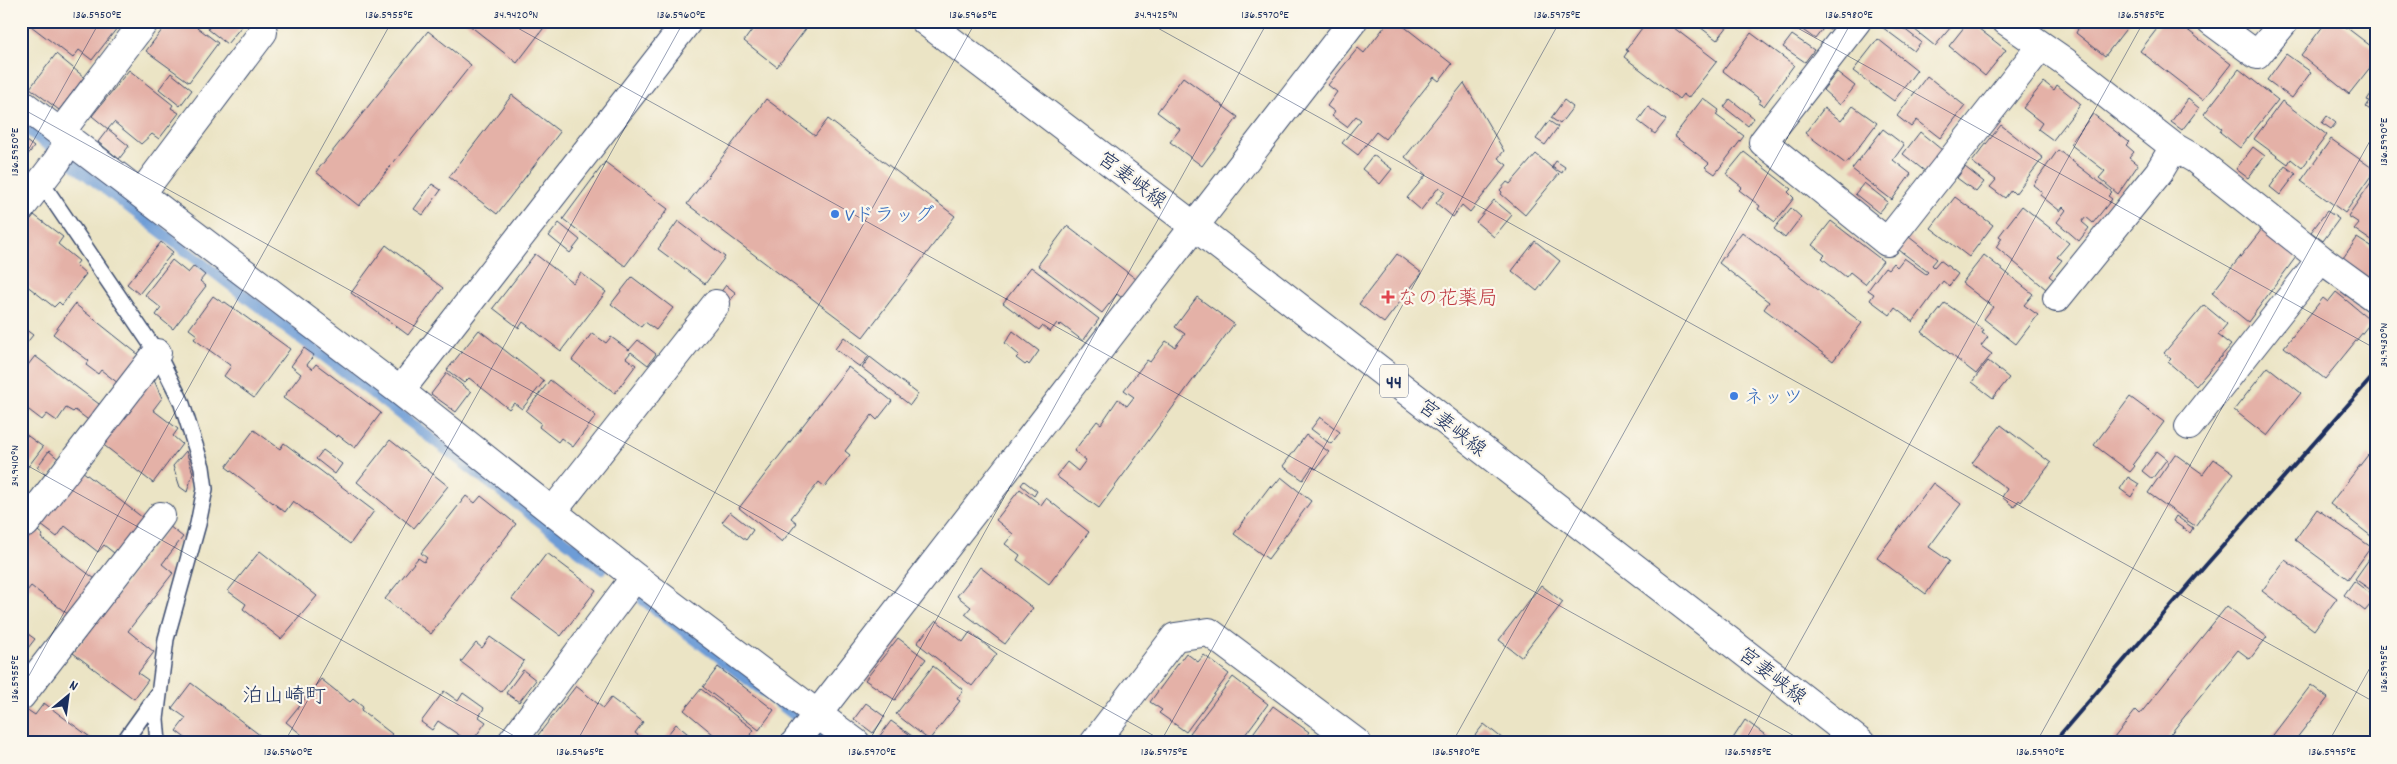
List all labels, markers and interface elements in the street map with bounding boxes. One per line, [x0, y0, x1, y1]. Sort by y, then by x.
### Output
text: 136.5950°E [73, 7, 122, 24]
text: 136.5955°E [365, 7, 413, 24]
text: 34.9420°N [494, 7, 538, 24]
text: 136.5960°E [657, 7, 706, 24]
text: 136.5965°E [949, 7, 997, 24]
text: 34.9425°N [1134, 7, 1178, 24]
text: 136.5970°E [1241, 7, 1289, 24]
text: 136.5975°E [1534, 7, 1581, 24]
text: 136.5980°E [1825, 7, 1873, 24]
text: 136.5985°E [2118, 7, 2165, 24]
text: 136.5990°E [2376, 117, 2393, 166]
text: 136.5950°E [7, 127, 24, 176]
street label: 宮妻峡線 [1091, 146, 1172, 217]
place label: Vドラッグ [845, 203, 935, 231]
marker: Vドラッグ [829, 208, 841, 220]
place label: なの花薬局 [1398, 286, 1498, 314]
marker: なの花薬局 [1382, 291, 1394, 303]
text: 34.9430°N [2376, 323, 2393, 367]
road number: 44 [1380, 364, 1408, 398]
place label: ネッツ [1744, 385, 1803, 413]
marker: ネッツ [1728, 390, 1740, 402]
street label: 宮妻峡線 [1411, 394, 1491, 465]
text: 34.9410°N [7, 445, 24, 487]
street label: 宮妻峡線 [1731, 642, 1811, 713]
text: 136.5995°E [2376, 645, 2393, 693]
text: 136.5955°E [7, 655, 24, 703]
north arrow [42, 672, 92, 722]
text: N [65, 676, 81, 697]
district label: 泊山崎町 [242, 683, 326, 713]
text: 136.5960°E [264, 744, 313, 761]
text: 136.5965°E [556, 744, 604, 761]
text: 136.5970°E [848, 744, 896, 761]
text: 136.5975°E [1141, 744, 1188, 761]
text: 136.5980°E [1432, 744, 1480, 761]
text: 136.5985°E [1725, 744, 1772, 761]
text: 136.5990°E [2016, 744, 2065, 761]
text: 136.5995°E [2308, 744, 2356, 761]

